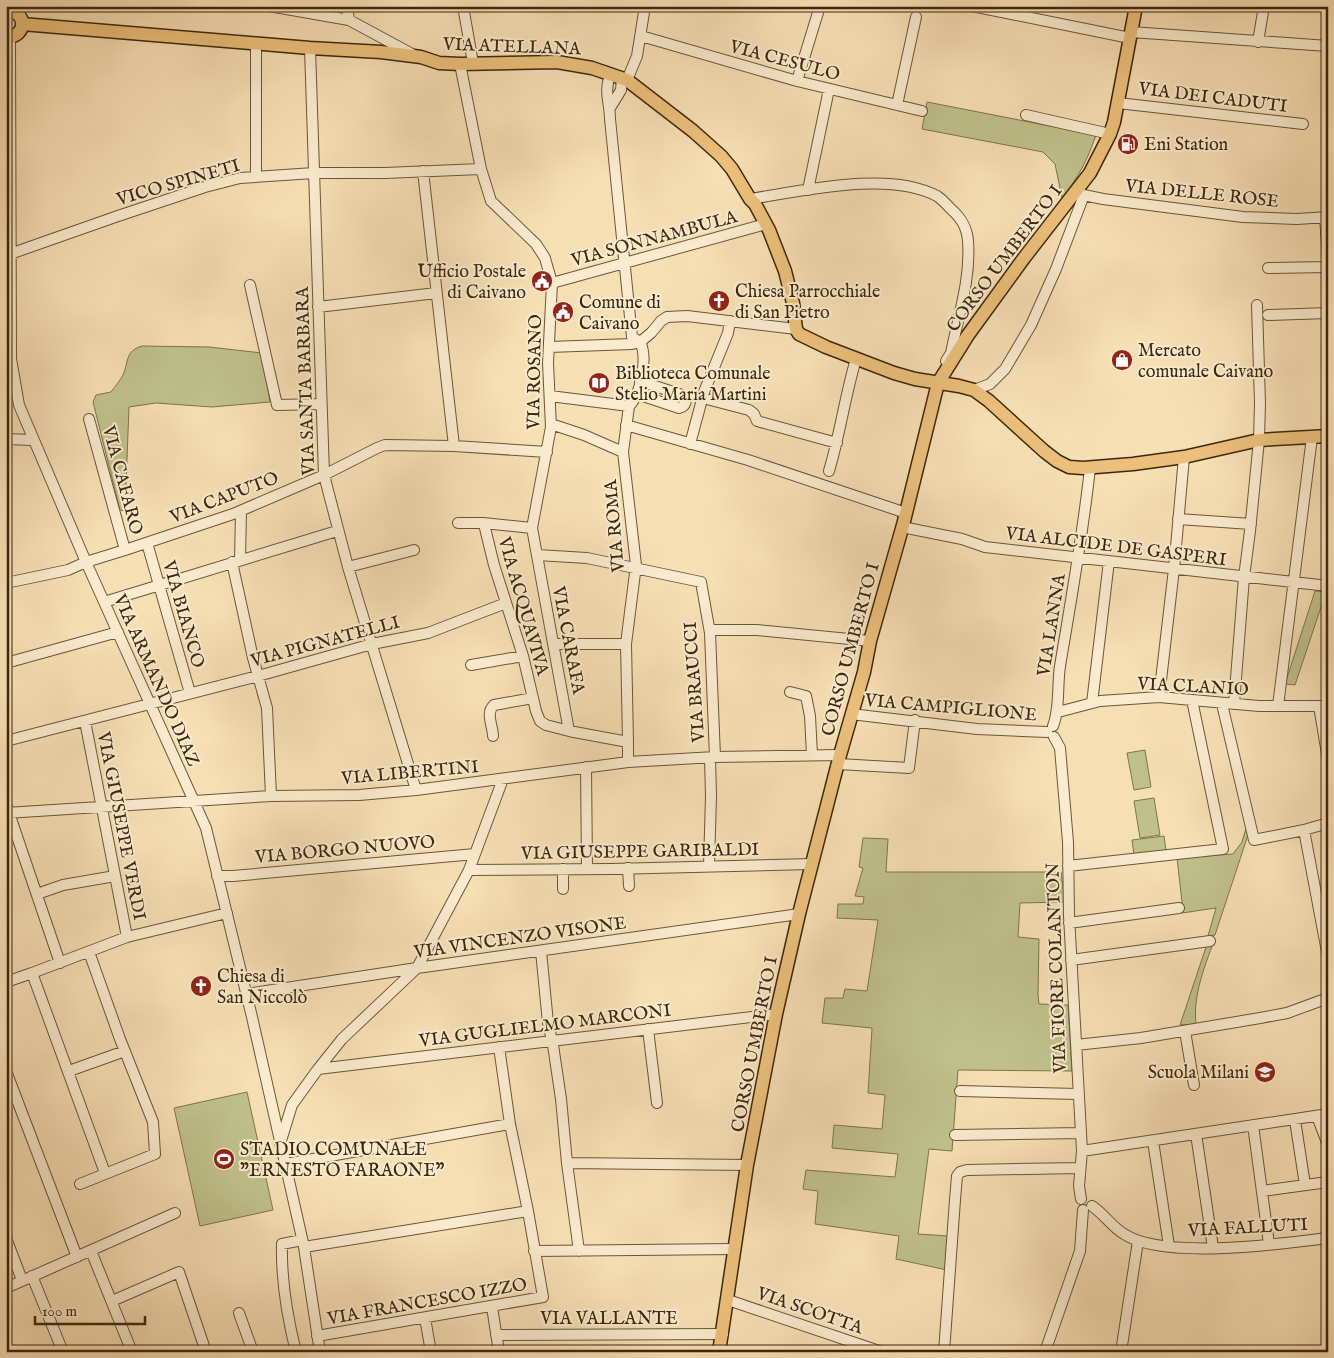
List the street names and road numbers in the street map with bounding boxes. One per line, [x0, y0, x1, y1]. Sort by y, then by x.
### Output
street label: VIA ATELLANA [442, 34, 582, 61]
street label: VIA CESULO [726, 35, 842, 87]
street label: VIA DEI CADUTI [1136, 78, 1289, 119]
street label: VICO SPINETI [113, 155, 243, 212]
street label: VIA DELLE ROSE [1123, 175, 1280, 214]
street label: CORSO UMBERTO I [942, 180, 1068, 337]
street label: VIA SONNAMBULA [568, 206, 741, 273]
street label: VIA SANTA BARBARA [292, 285, 321, 477]
street label: VIA ROSANO [523, 314, 548, 431]
street label: VIA CAFARO [96, 422, 147, 537]
street label: VIA CAPUTO [166, 467, 282, 530]
street label: VIA ROMA [600, 478, 631, 574]
street label: VIA ALCIDE DE GASPERI [1003, 522, 1228, 572]
street label: VIA ACQUAVIVA [491, 533, 554, 679]
street label: VIA BIANCO [156, 557, 209, 671]
street label: CORSO UMBERTO I [817, 560, 886, 739]
street label: VIA LANNA [1033, 571, 1072, 679]
street label: VIA CARAFA [546, 583, 589, 697]
street label: VIA ARMANDO DIAZ [107, 590, 204, 771]
street label: VIA PIGNATELLI [247, 611, 403, 674]
street label: VIA BRAUCCI [680, 620, 711, 744]
street label: VIA CLANIO [1136, 673, 1249, 702]
street label: VIA CAMPIGLIONE [863, 689, 1038, 727]
street label: VIA GIUSEPPE VERDI [91, 729, 150, 923]
street label: VIA LIBERTINI [339, 756, 480, 791]
street label: VIA BORGO NUOVO [253, 831, 436, 870]
street label: VIA GIUSEPPE GARIBALDI [520, 839, 760, 866]
street label: VIA FIORE COLANTON [1042, 862, 1073, 1075]
street label: VIA VINCENZO VISONE [411, 912, 628, 965]
street label: CORSO UMBERTO I [727, 954, 784, 1134]
street label: VIA GUGLIELMO MARCONI [417, 1000, 673, 1053]
street label: VIA FALLUTI [1186, 1214, 1309, 1243]
street label: VIA FRANCESCO IZZO [325, 1274, 529, 1332]
street label: VIA SCOTTA [752, 1282, 866, 1341]
street label: VIA VALLANTE [539, 1308, 678, 1331]

